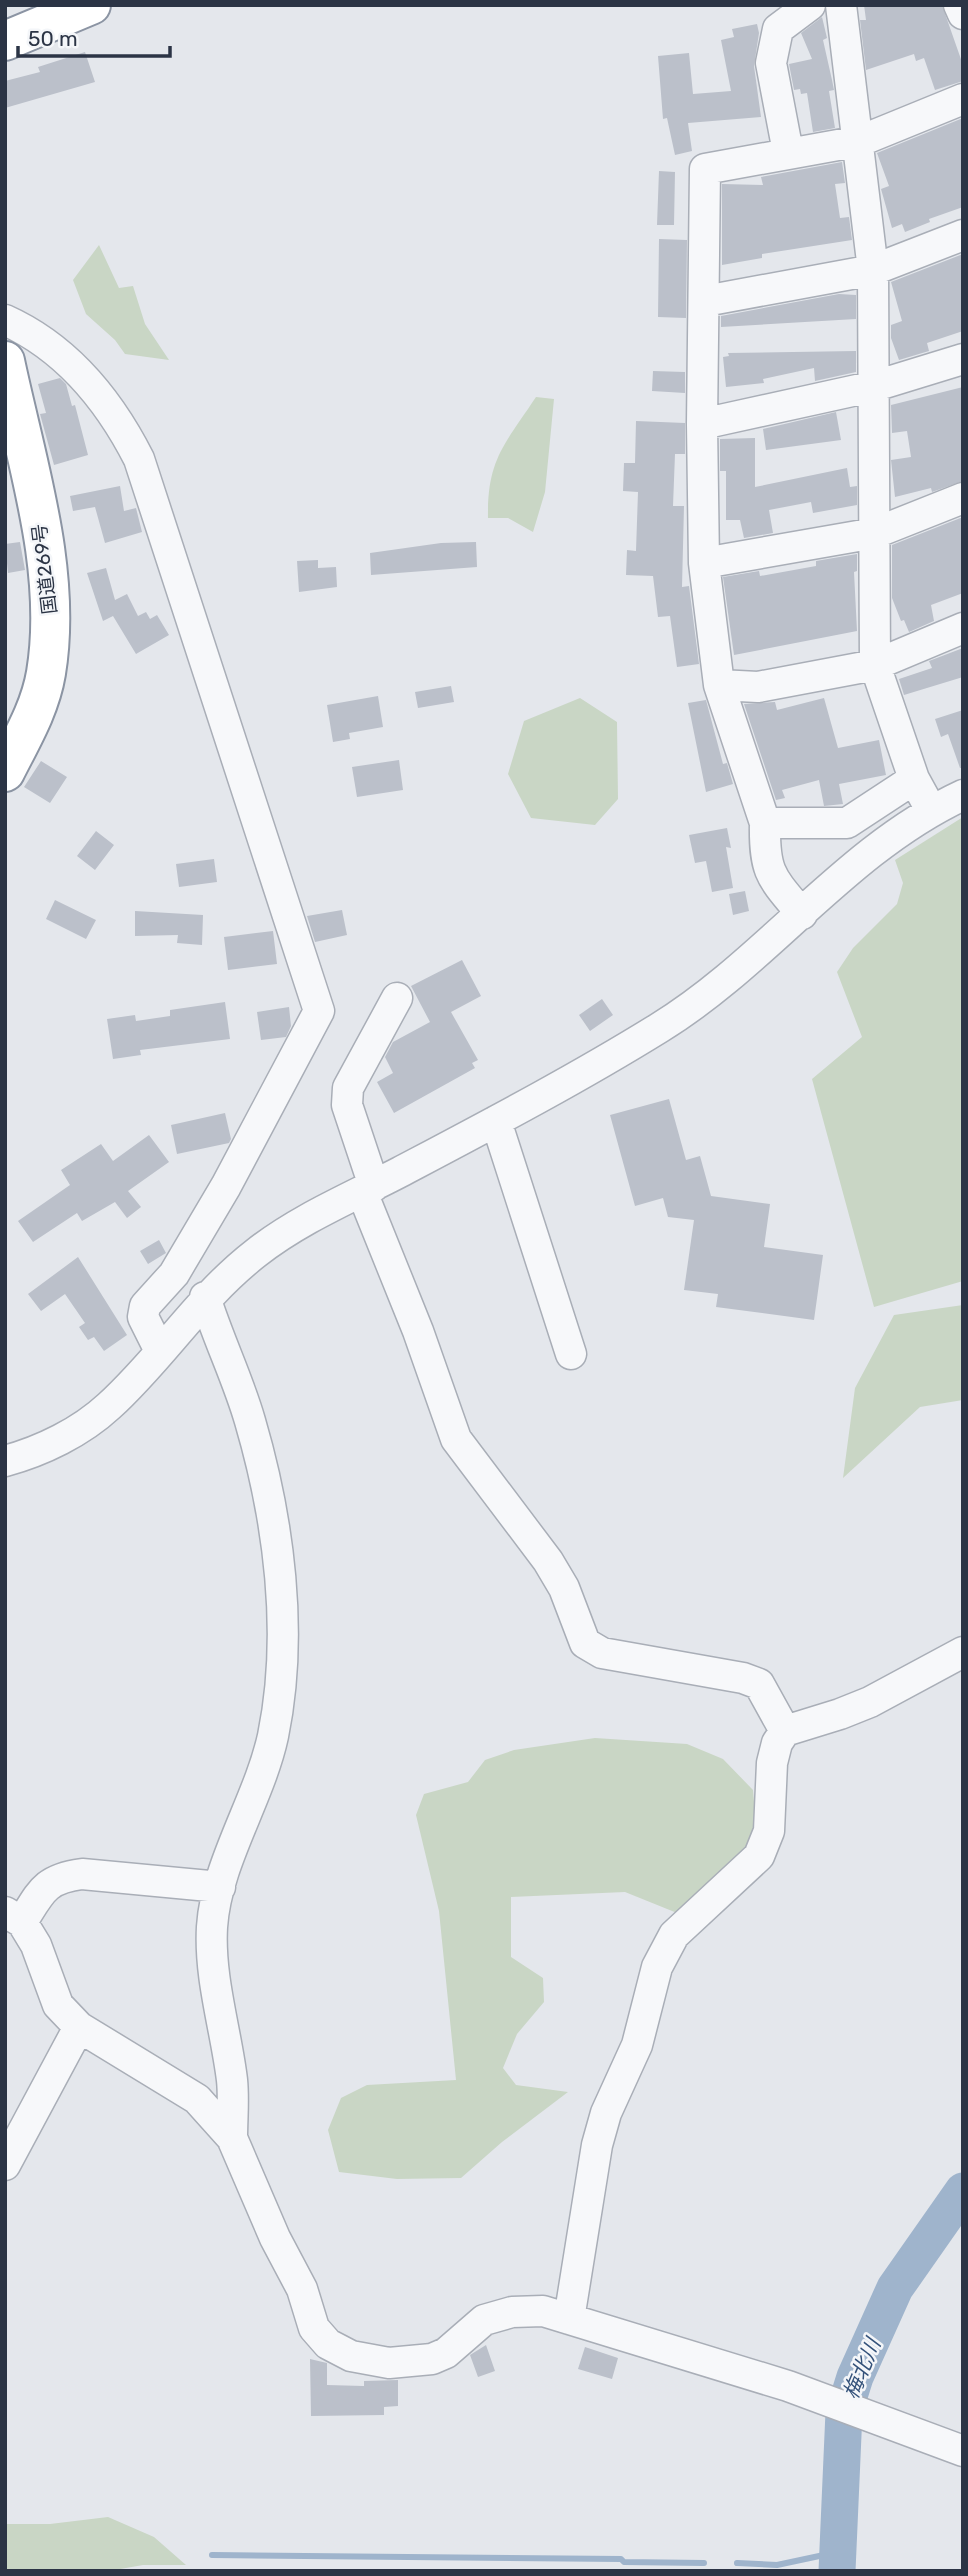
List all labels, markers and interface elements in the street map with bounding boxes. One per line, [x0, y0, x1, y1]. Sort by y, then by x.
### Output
scale bar [18, 14, 170, 58]
text: 50 m [28, 26, 78, 51]
street label: 国道269号 [28, 522, 61, 615]
water label: 梅北川 [838, 2333, 886, 2403]

